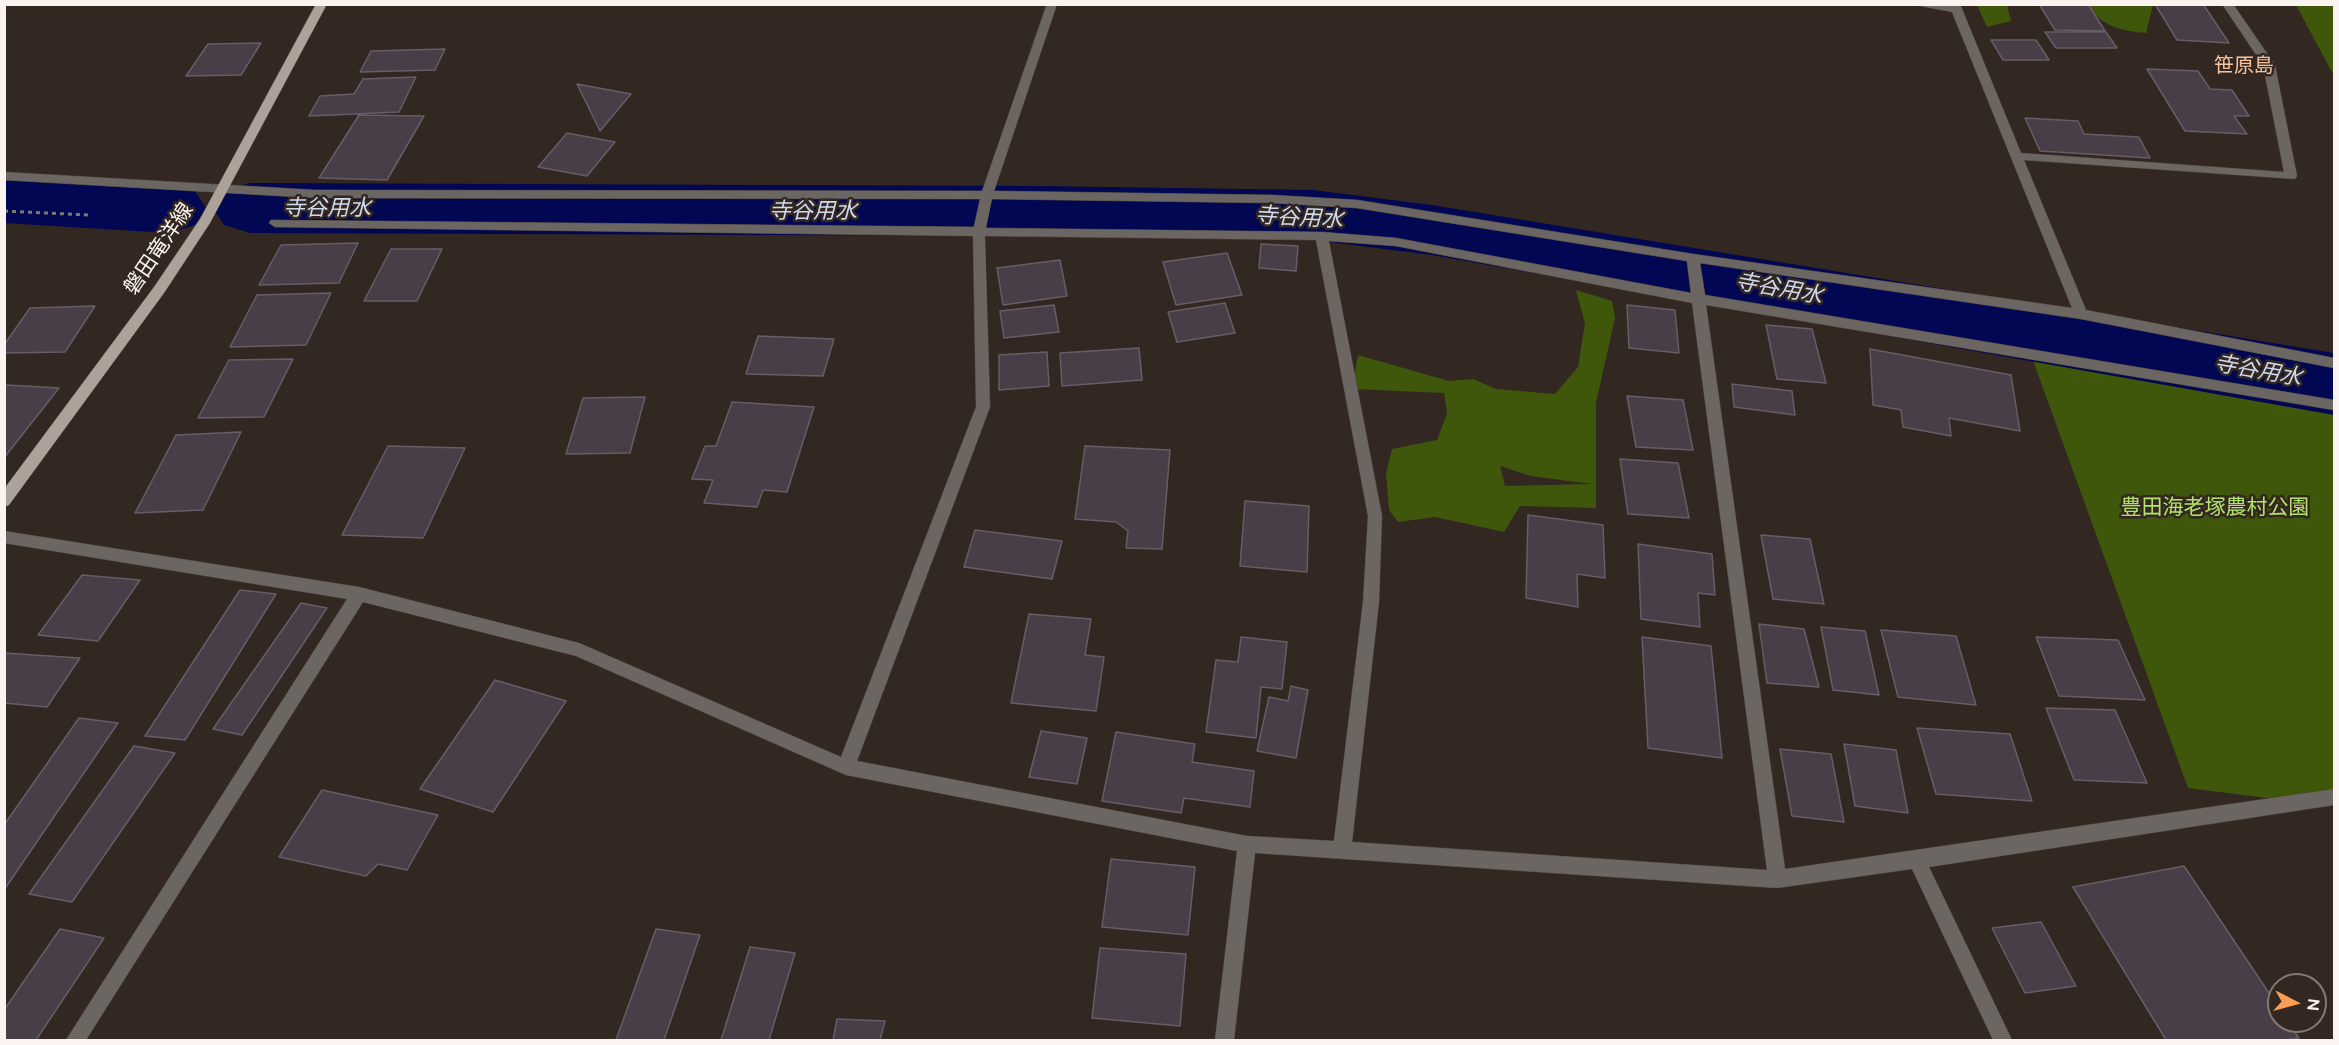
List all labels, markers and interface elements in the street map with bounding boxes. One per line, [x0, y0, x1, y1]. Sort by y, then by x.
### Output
district label: 笹原島 [2214, 54, 2274, 78]
water label: 寺谷用水 [283, 196, 371, 222]
street label: 磐田竜洋線 [119, 198, 199, 300]
water label: 寺谷用水 [769, 199, 857, 225]
water label: 寺谷用水 [1254, 203, 1344, 233]
water label: 寺谷用水 [1733, 268, 1825, 310]
water label: 寺谷用水 [2212, 350, 2304, 392]
park label: 豊田海老塚農村公園 [2121, 495, 2309, 521]
north arrow [2267, 973, 2327, 1033]
text: N [2303, 998, 2324, 1012]

